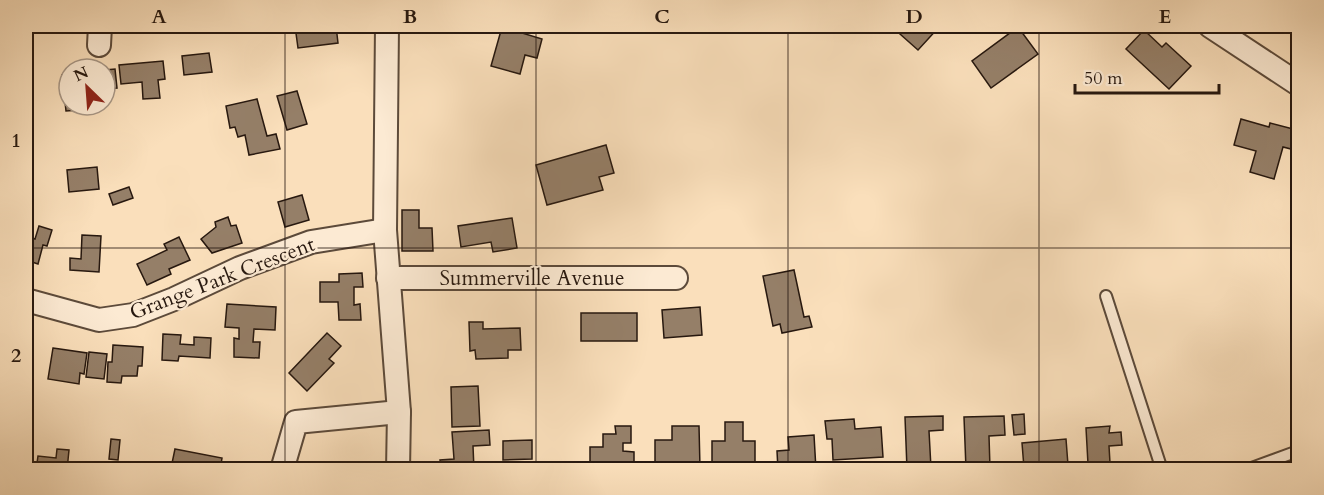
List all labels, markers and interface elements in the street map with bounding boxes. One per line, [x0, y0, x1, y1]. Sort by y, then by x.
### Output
text: A [151, 3, 167, 30]
text: B [403, 3, 417, 30]
text: C [654, 3, 670, 30]
text: D [905, 3, 923, 30]
text: E [1159, 3, 1171, 30]
north arrow [57, 57, 117, 117]
scale bar [1075, 57, 1219, 95]
text: N [70, 61, 92, 87]
text: 50 m [1084, 66, 1123, 91]
text: 1 [11, 127, 21, 154]
street label: Grange Park Crescent [125, 230, 319, 327]
street label: Summerville Avenue [439, 264, 625, 293]
text: 2 [11, 342, 21, 369]

